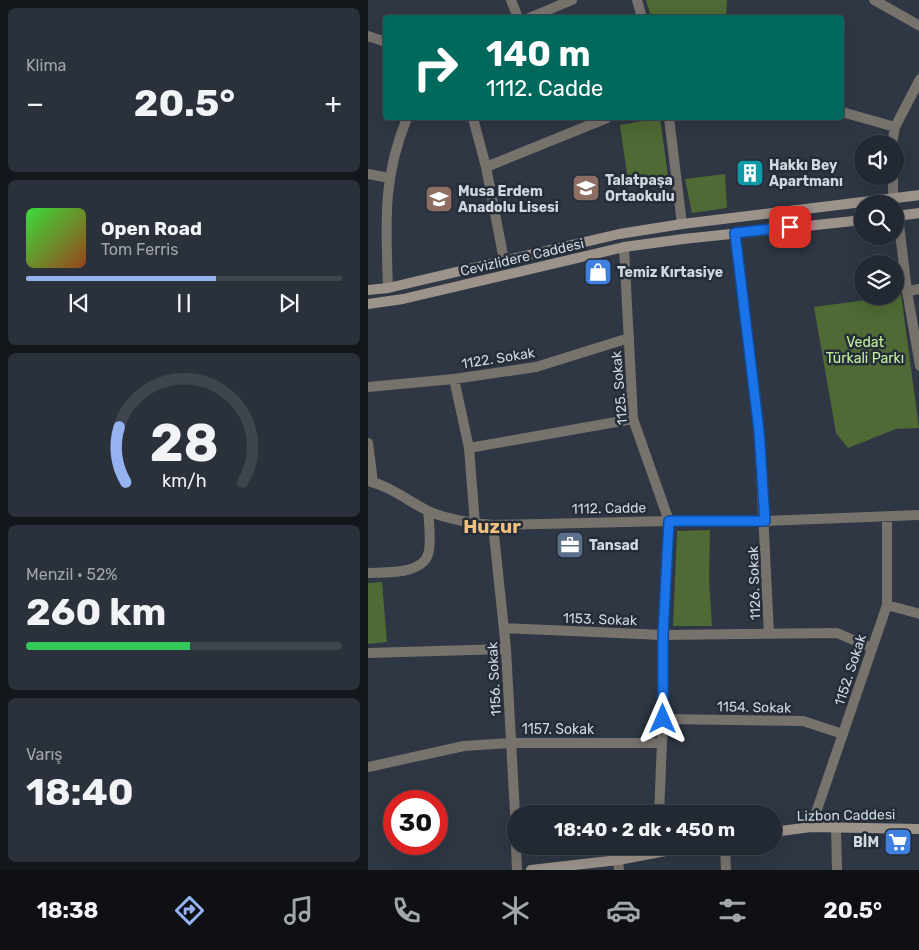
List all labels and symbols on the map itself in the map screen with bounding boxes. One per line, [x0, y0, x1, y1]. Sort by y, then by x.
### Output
place label: Hakkı Bey Apartmanı [769, 157, 843, 190]
building icon: Hakkı Bey Apartmanı [735, 158, 765, 188]
place label: Talatpaşa Ortaokulu [605, 172, 675, 205]
school or university icon: Talatpaşa Ortaokulu [571, 173, 601, 203]
place label: Musa Erdem Anadolu Lisesi [458, 183, 559, 216]
school or university icon: Musa Erdem Anadolu Lisesi [424, 184, 454, 214]
pin [769, 206, 811, 248]
street label: Cevizlidere Caddesi [458, 235, 586, 280]
shop icon: Temiz Kırtasiye [583, 257, 613, 287]
place label: Temiz Kırtasiye [617, 264, 723, 281]
park label: Vedat Türkali Parkı [826, 334, 904, 367]
street label: 1122. Sokak [460, 344, 537, 373]
street label: 1125. Sokak [608, 350, 631, 426]
street label: 1112. Cadde [572, 499, 647, 518]
district label: Huzur [463, 515, 521, 538]
office icon: Tansad [555, 530, 585, 560]
place label: Tansad [589, 537, 639, 554]
street label: 1126. Sokak [745, 545, 764, 620]
street label: 1153. Sokak [562, 610, 638, 629]
street label: 1152. Sokak [831, 631, 870, 708]
street label: 1156. Sokak [484, 641, 505, 717]
position arrow [636, 692, 688, 744]
street label: 1154. Sokak [717, 698, 792, 717]
street label: 1157. Sokak [522, 721, 595, 738]
speed limit sign: 30 [383, 790, 448, 855]
street label: Lizbon Caddesi [796, 806, 896, 825]
supermarket icon: BİM [883, 827, 913, 857]
place label: BİM [853, 833, 879, 851]

